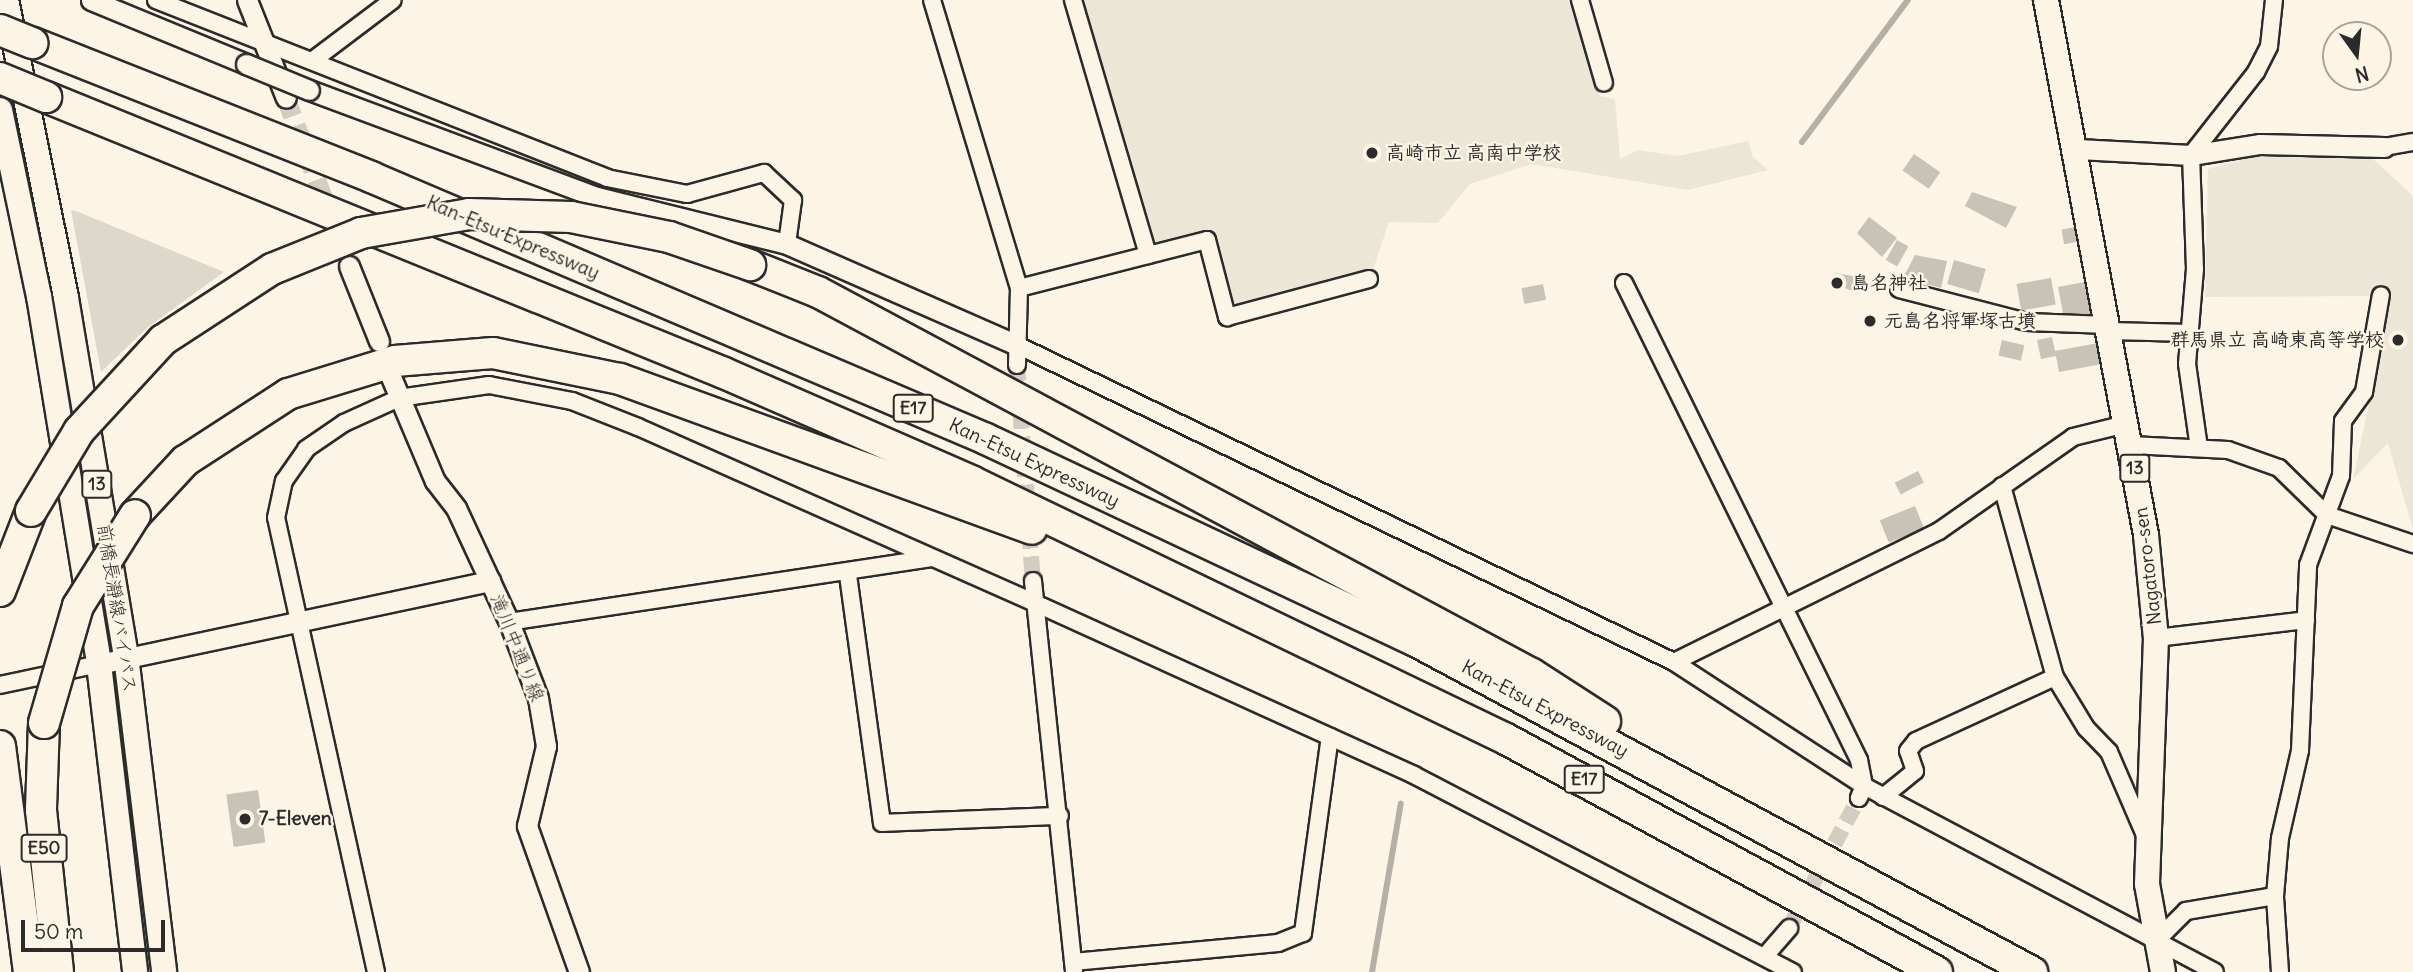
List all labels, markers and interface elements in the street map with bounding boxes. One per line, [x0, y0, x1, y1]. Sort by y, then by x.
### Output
north arrow [2322, 21, 2392, 91]
text: N [2352, 61, 2371, 88]
place label: 高崎市立 高南中学校 [1386, 142, 1562, 164]
marker: 高崎市立 高南中学校 [1364, 145, 1380, 161]
street label: Kan-Etsu Expressway [423, 191, 603, 285]
place label: 島名神社 [1851, 272, 1927, 294]
marker: 島名神社 [1829, 275, 1845, 291]
place label: 元島名将軍塚古墳 [1884, 310, 2036, 332]
marker: 元島名将軍塚古墳 [1862, 313, 1878, 329]
place label: 群馬県立 高崎東高等学校 [2170, 329, 2384, 351]
marker: 群馬県立 高崎東高等学校 [2390, 332, 2406, 348]
road number: E17 [892, 394, 934, 422]
street label: Kan-Etsu Expressway [945, 413, 1123, 513]
road number: 13 [2119, 454, 2151, 482]
road number: 13 [81, 470, 113, 498]
street label: Nagatoro-sen [2129, 506, 2167, 626]
street label: 前橋長瀞線バイパス [92, 522, 142, 694]
street label: 滝川中通り線 [485, 591, 549, 705]
street label: Kan-Etsu Expressway [1458, 655, 1632, 763]
road number: E17 [1563, 764, 1605, 794]
place label: 7-Eleven [259, 808, 332, 830]
marker: 7-Eleven [237, 811, 253, 827]
road number: E50 [20, 834, 68, 862]
scale bar [24, 906, 168, 950]
text: 50 m [34, 918, 83, 945]

